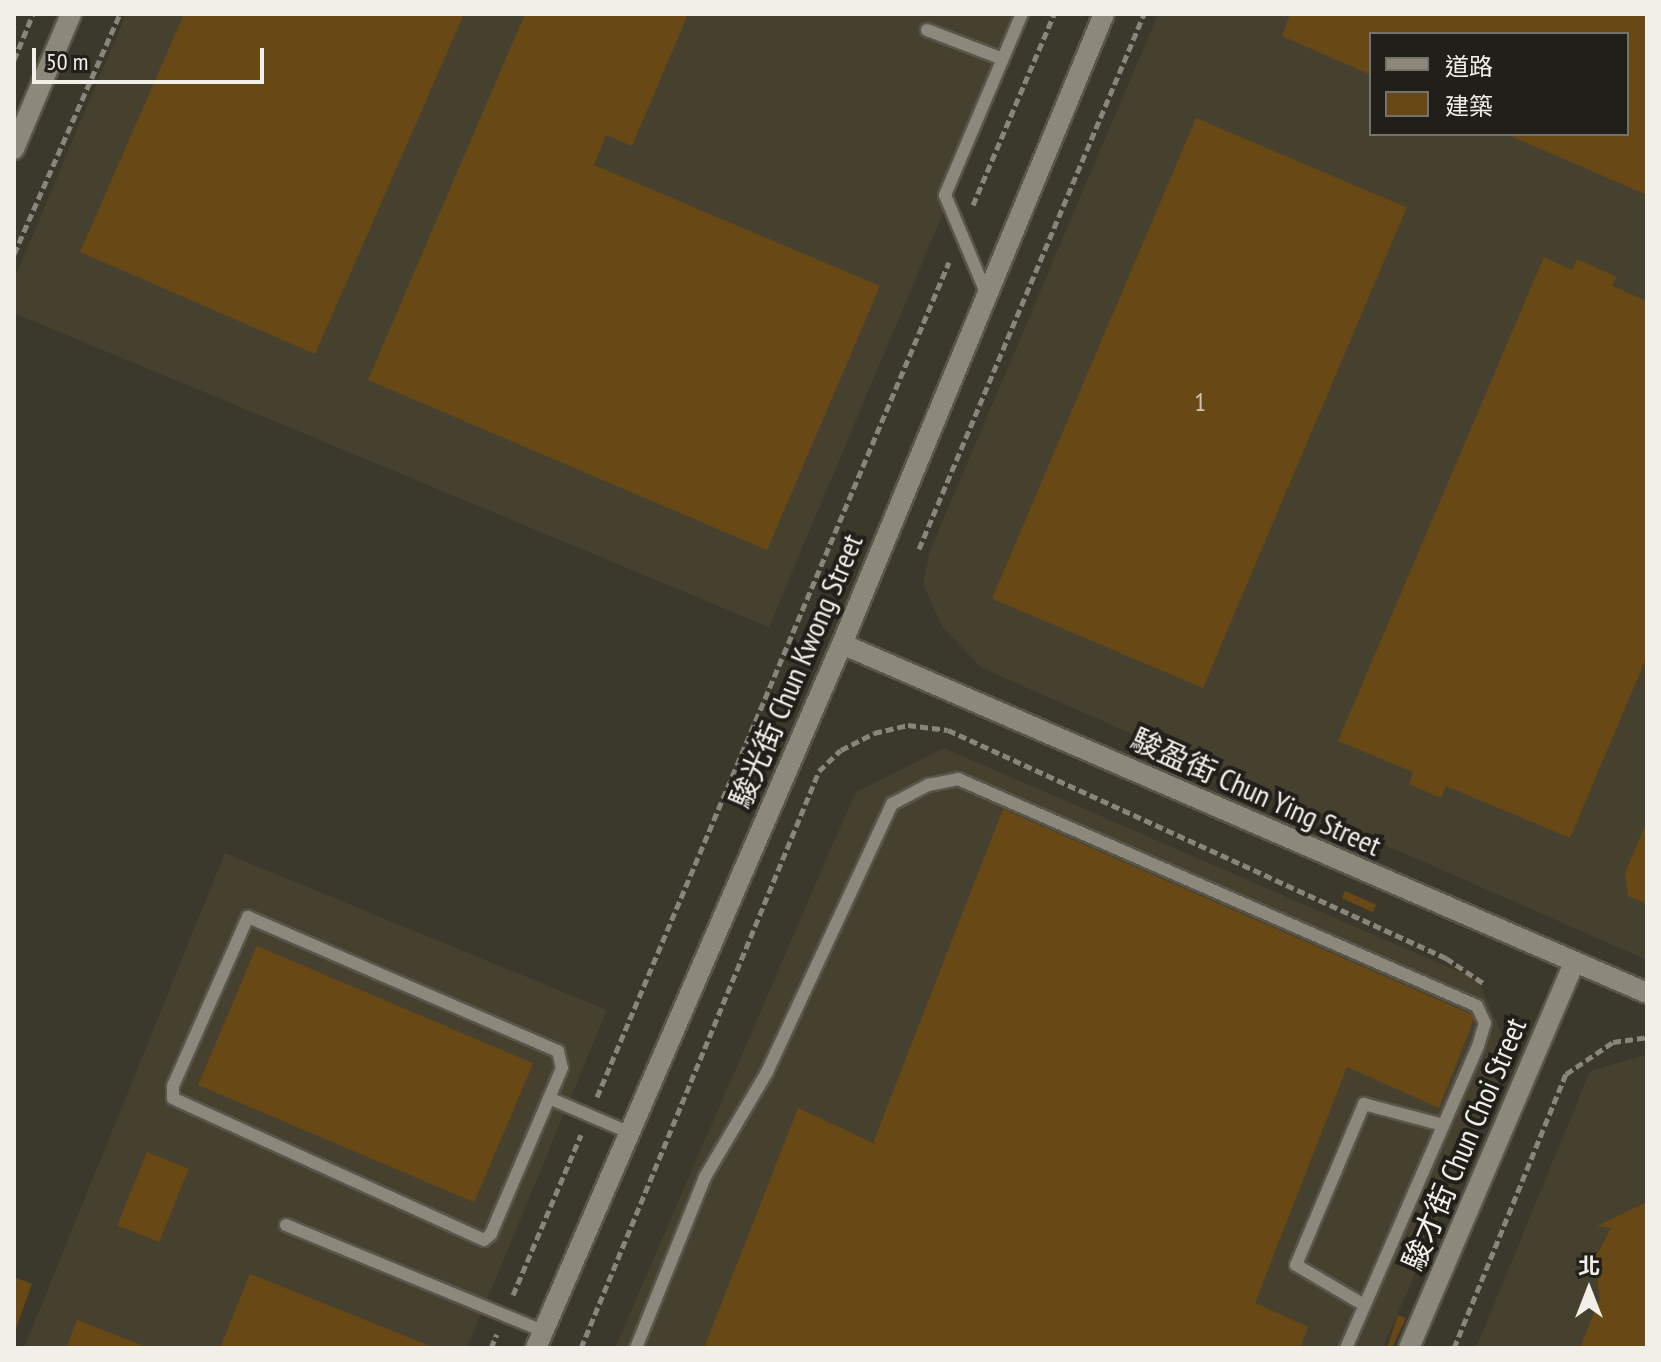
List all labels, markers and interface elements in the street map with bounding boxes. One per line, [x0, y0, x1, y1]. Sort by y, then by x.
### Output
scale bar [36, 32, 268, 82]
legend [1369, 32, 1629, 136]
text: 50 m [46, 46, 88, 77]
text: 道路 [1445, 51, 1493, 82]
text: 建築 [1445, 91, 1493, 122]
house number: 1 [1194, 386, 1206, 418]
street label: 駿光街 Chun Kwong Street [722, 529, 870, 813]
street label: 駿盈街 Chun Ying Street [1125, 721, 1387, 863]
street label: 駿才街 Chun Choi Street [1395, 1012, 1533, 1276]
north arrow [1549, 1250, 1629, 1330]
text: 北 [1578, 1252, 1600, 1280]

